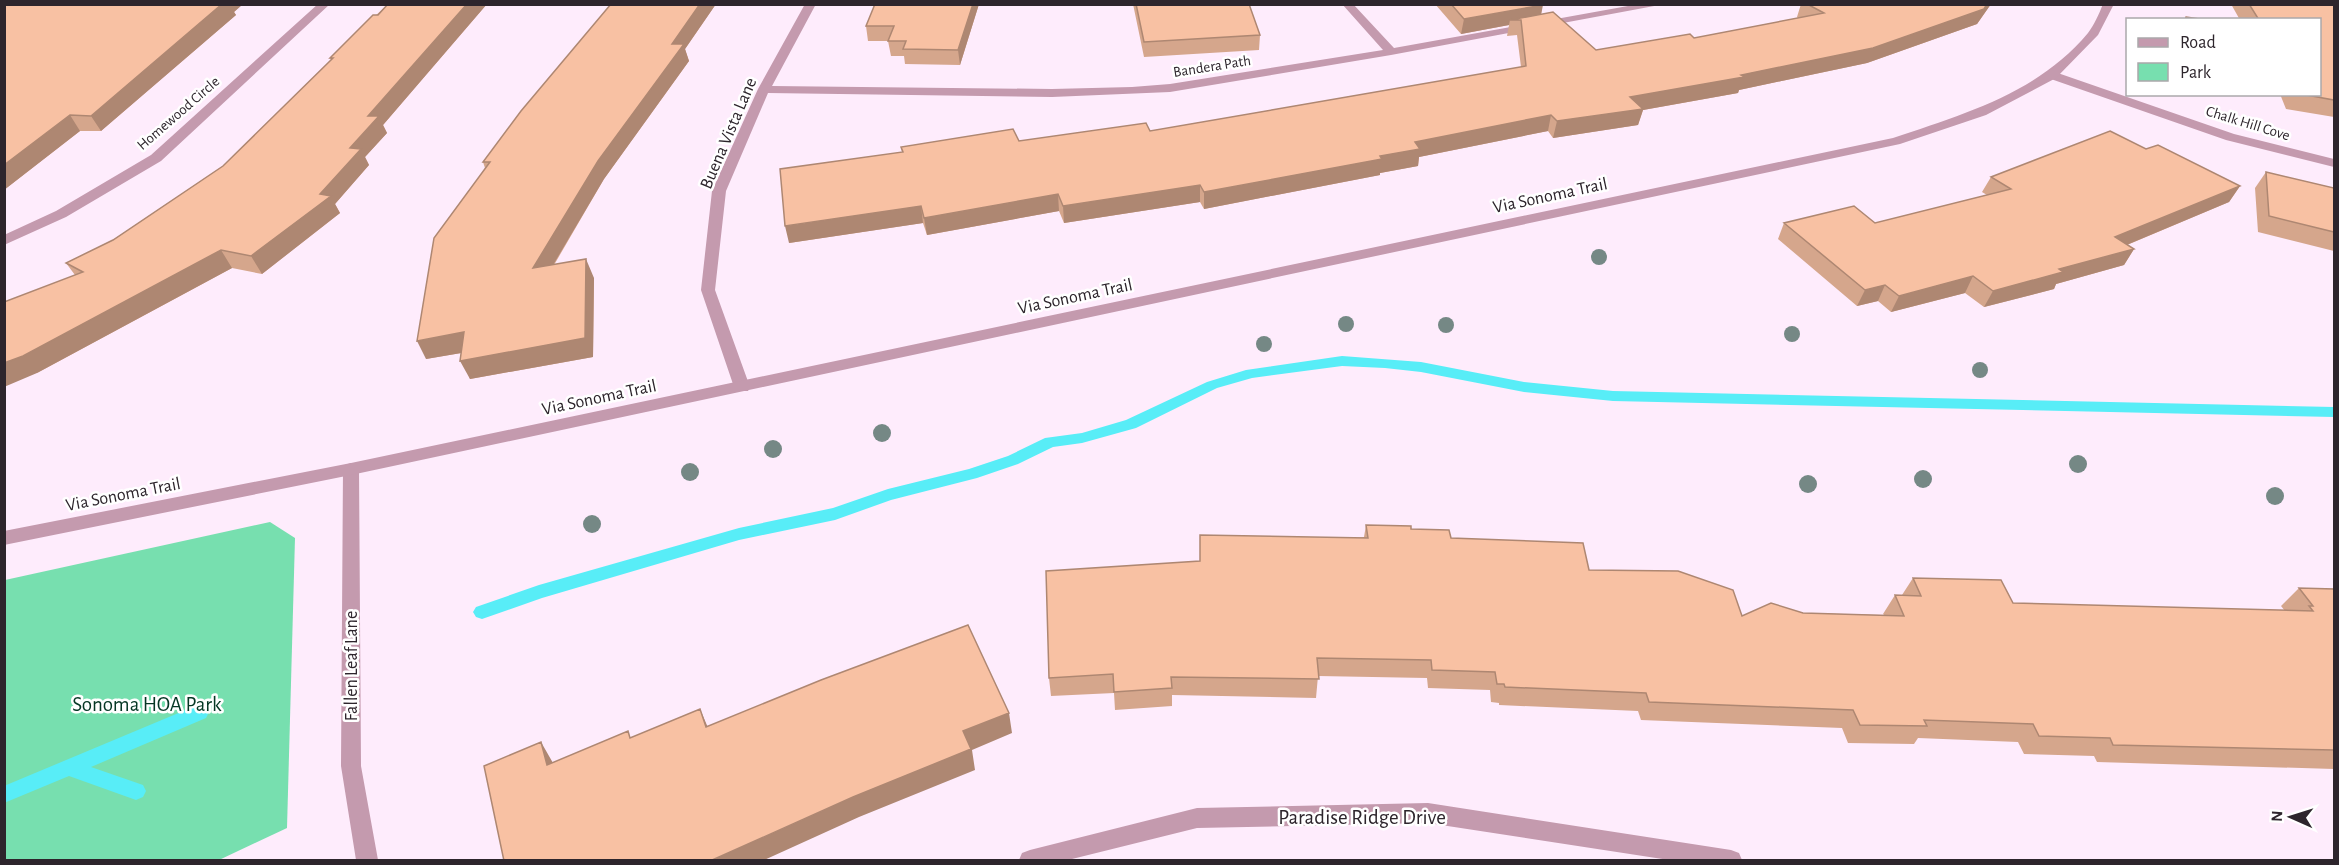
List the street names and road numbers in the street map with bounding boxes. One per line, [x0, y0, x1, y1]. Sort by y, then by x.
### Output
street label: Bandera Path [1172, 53, 1252, 80]
street label: Homewood Circle [134, 74, 222, 153]
street label: Buena Vista Lane [697, 75, 760, 192]
street label: Chalk Hill Cove [2204, 104, 2292, 143]
street label: Via Sonoma Trail [1491, 175, 1609, 217]
street label: Via Sonoma Trail [1016, 276, 1134, 318]
street label: Via Sonoma Trail [540, 377, 658, 419]
street label: Via Sonoma Trail [64, 475, 182, 515]
street label: Fallen Leaf Lane [343, 611, 361, 721]
street label: Paradise Ridge Drive [1278, 807, 1446, 828]

